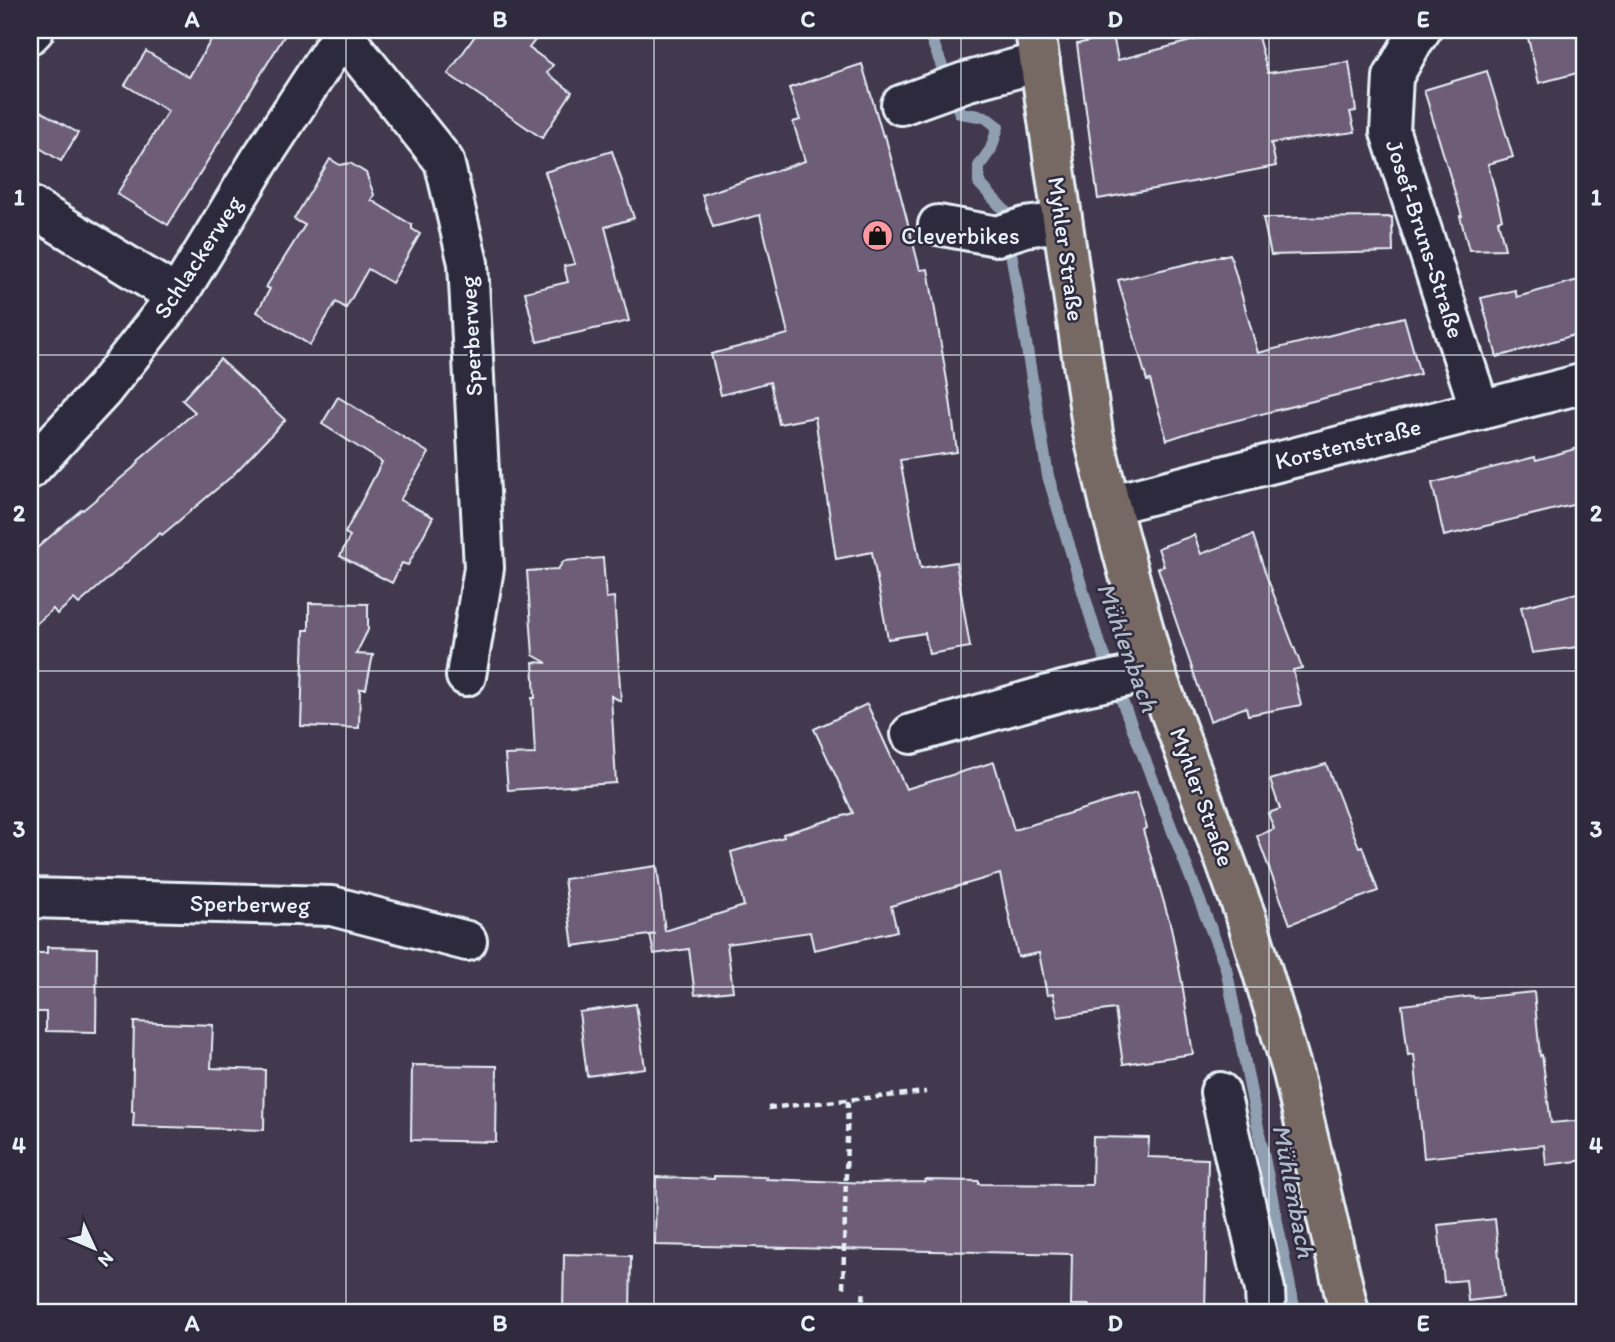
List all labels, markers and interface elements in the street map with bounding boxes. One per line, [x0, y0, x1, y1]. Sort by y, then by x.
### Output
text: A [184, 5, 200, 33]
text: B [493, 5, 508, 33]
text: C [801, 5, 816, 33]
text: D [1107, 5, 1123, 33]
text: E [1417, 5, 1430, 33]
street label: Josef-Bruns-Straße [1380, 136, 1471, 342]
street label: Myhler Straße [1042, 175, 1091, 323]
text: 1 [14, 183, 25, 211]
text: 1 [1591, 183, 1602, 211]
street label: Schlackerweg [147, 189, 249, 324]
shop icon: Cleverbikes [861, 219, 895, 253]
place label: Cleverbikes [901, 221, 1020, 250]
street label: Sperberweg [453, 274, 488, 397]
street label: Korstenstraße [1272, 411, 1424, 476]
text: 2 [13, 499, 26, 527]
text: 2 [1590, 499, 1603, 527]
water label: Mühlenbach [1090, 578, 1166, 716]
street label: Myhler Straße [1164, 723, 1241, 870]
text: 3 [13, 815, 26, 843]
text: 3 [1590, 815, 1603, 843]
street label: Sperberweg [190, 888, 311, 919]
water label: Mühlenbach [1265, 1122, 1323, 1261]
text: 4 [12, 1131, 26, 1159]
text: 4 [1589, 1131, 1603, 1159]
north arrow [60, 1212, 130, 1282]
text: N [93, 1247, 119, 1272]
text: A [184, 1309, 200, 1337]
text: B [493, 1309, 508, 1337]
text: C [801, 1309, 816, 1337]
text: D [1107, 1309, 1123, 1337]
text: E [1417, 1309, 1430, 1337]

